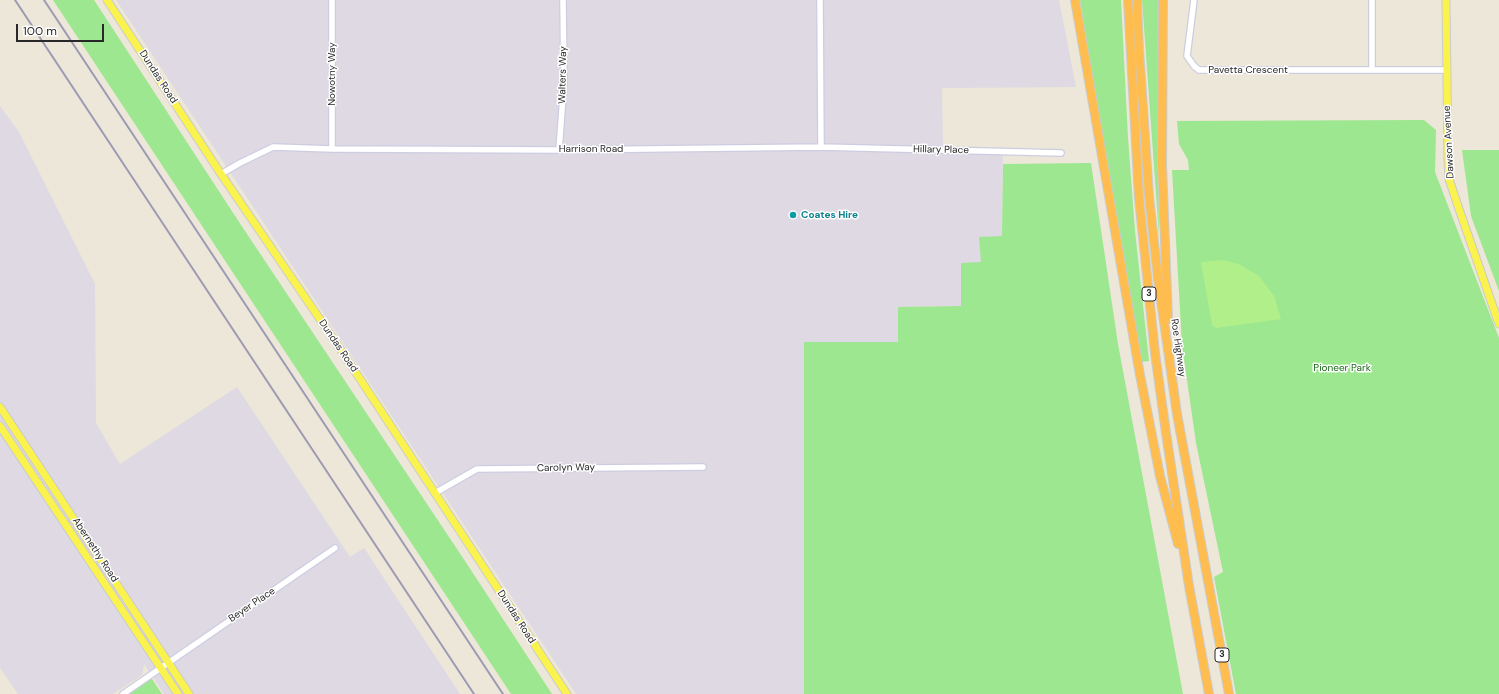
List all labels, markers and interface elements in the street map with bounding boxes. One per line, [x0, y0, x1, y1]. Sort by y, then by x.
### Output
scale bar [18, 16, 106, 42]
text: 100 m [23, 23, 57, 39]
street label: Nowotny Way [326, 42, 338, 106]
street label: Walters Way [556, 46, 570, 104]
street label: Dundas Road [136, 48, 180, 106]
street label: Pavetta Crescent [1208, 64, 1288, 76]
street label: Dawson Avenue [1441, 105, 1457, 179]
street label: Harrison Road [559, 143, 623, 155]
street label: Hillary Place [913, 144, 969, 156]
place label: Coates Hire [801, 209, 858, 221]
marker: Coates Hire [788, 210, 798, 220]
road number: 3 [1142, 287, 1156, 301]
street label: Dundas Road [316, 317, 360, 375]
street label: Roe Highway [1168, 318, 1188, 378]
park label: Pioneer Park [1313, 362, 1371, 374]
street label: Carolyn Way [537, 461, 595, 475]
street label: Abernethy Road [70, 515, 120, 585]
street label: Beyer Place [226, 585, 278, 625]
street label: Dundas Road [494, 588, 538, 646]
road number: 3 [1215, 648, 1229, 662]

